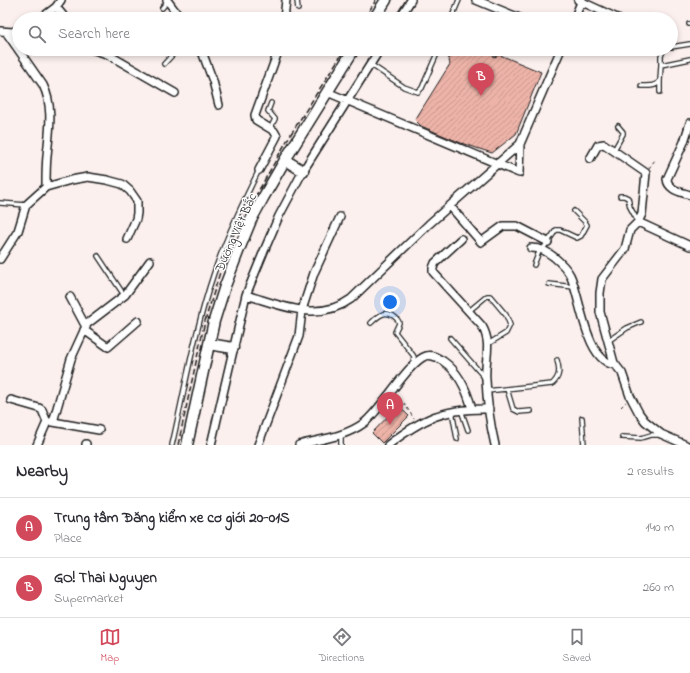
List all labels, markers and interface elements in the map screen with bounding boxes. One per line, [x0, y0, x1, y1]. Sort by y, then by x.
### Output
search box [12, 12, 678, 56]
icon: search [26, 23, 48, 45]
text: Search here [58, 23, 130, 45]
pin: B [468, 63, 494, 96]
street label: Đường Việt Bắc [210, 190, 263, 276]
your location [380, 292, 400, 312]
pin: A [377, 392, 403, 425]
text: Nearby [16, 459, 68, 484]
text: 2 results [627, 462, 674, 481]
text: Trung tâm Đăng kiểm xe cơ giới 20-01S [54, 507, 290, 529]
text: A [25, 518, 33, 537]
text: 140 m [646, 518, 674, 537]
text: Place [54, 529, 82, 548]
text: GO! Thai Nguyen [54, 567, 157, 589]
text: B [25, 578, 33, 597]
text: 260 m [643, 578, 674, 597]
text: Supermarket [54, 589, 124, 608]
tab: Map [99, 626, 121, 666]
tab: Directions [319, 626, 364, 666]
tab: Saved [562, 626, 591, 666]

